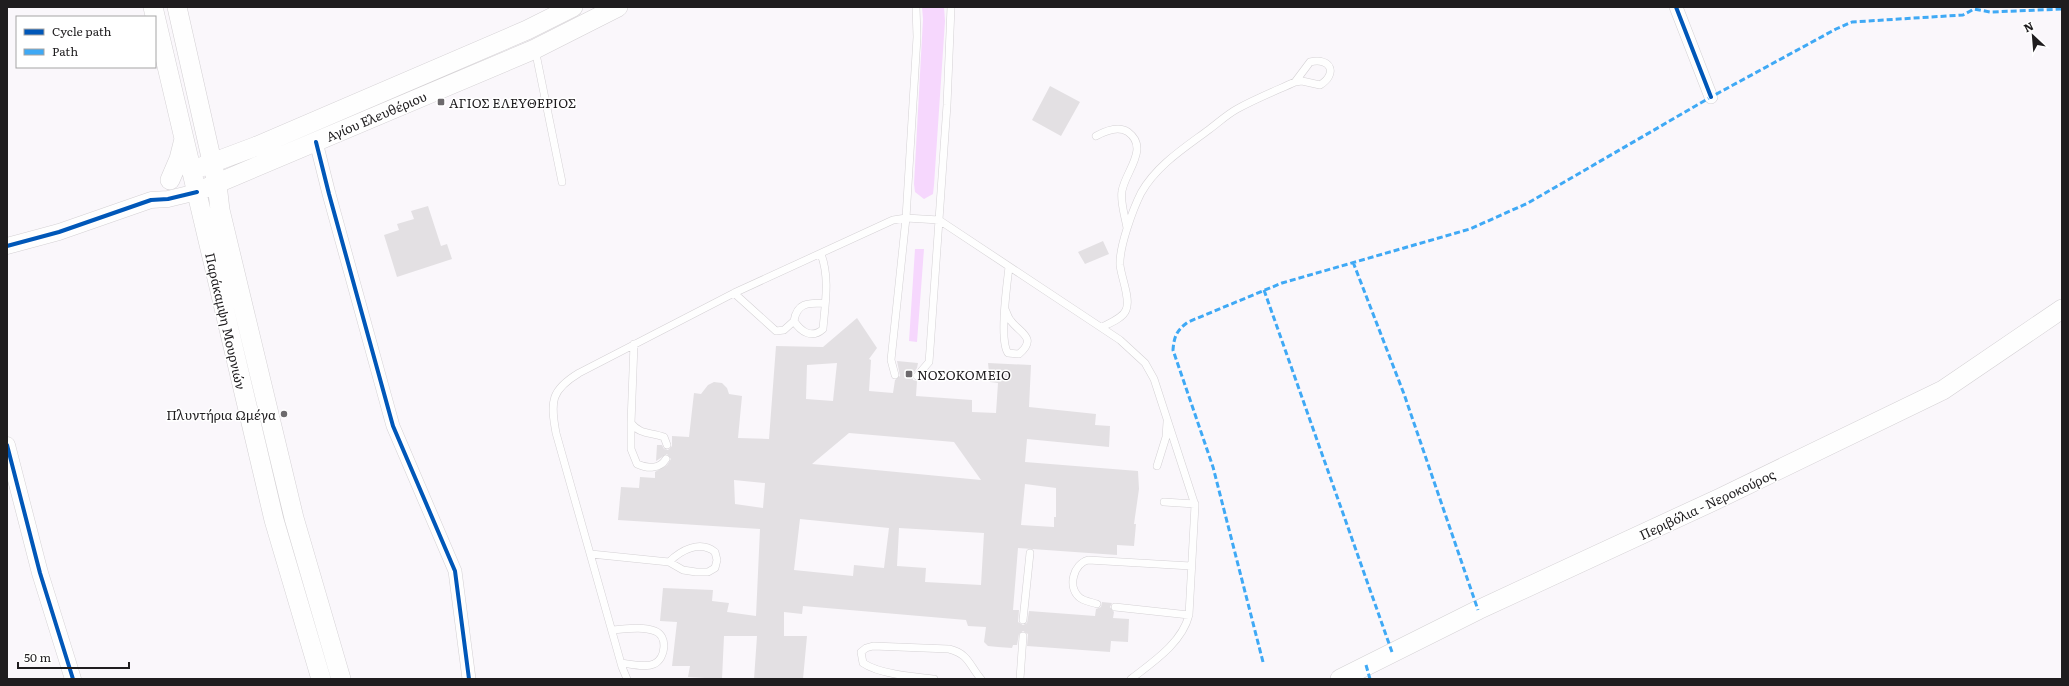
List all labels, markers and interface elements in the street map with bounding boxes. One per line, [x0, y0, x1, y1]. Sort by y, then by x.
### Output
legend [16, 16, 156, 68]
north arrow [2013, 16, 2053, 56]
text: N [2021, 17, 2036, 35]
text: Cycle path [52, 22, 112, 40]
text: Path [52, 42, 78, 60]
street label: Αγίου Ελευθέριου [323, 86, 429, 146]
place label: ΑΓΙΟΣ ΕΛΕΥΘΕΡΙΟΣ [449, 93, 576, 112]
marker: ΑΓΙΟΣ ΕΛΕΥΘΕΡΙΟΣ [436, 97, 446, 107]
street label: Παράκαμψη Μουρνιών [201, 251, 251, 391]
place label: ΝΟΣΟΚΟΜΕΙΟ [917, 365, 1011, 384]
marker: ΝΟΣΟΚΟΜΕΙΟ [904, 369, 914, 379]
place label: Πλυντήρια Ωμέγα [166, 405, 276, 424]
marker: Πλυντήρια Ωμέγα [279, 409, 289, 419]
street label: Περιβόλια - Νεροκούρος [1636, 464, 1779, 544]
scale bar [18, 644, 129, 670]
text: 50 m [24, 648, 51, 666]

